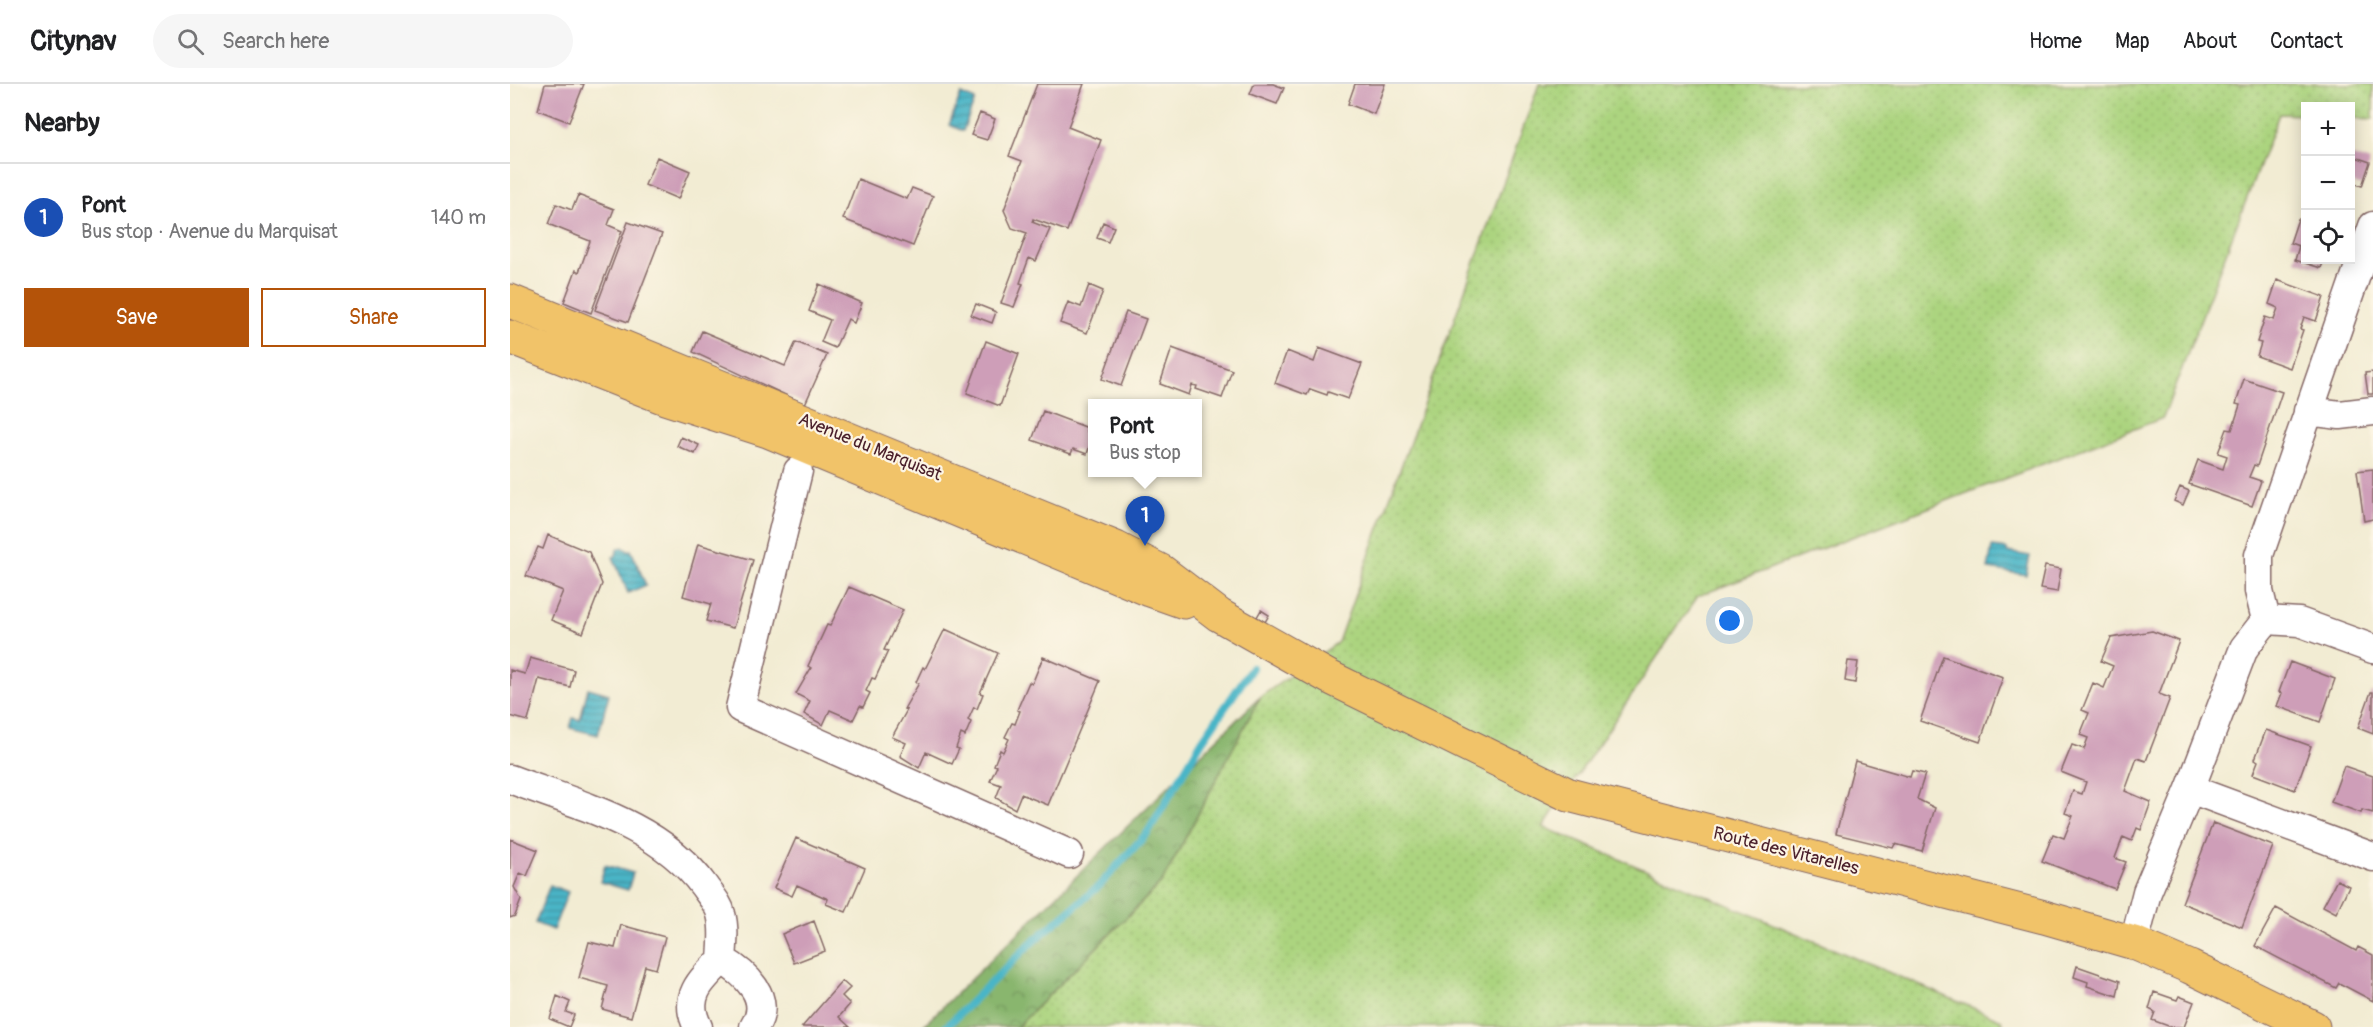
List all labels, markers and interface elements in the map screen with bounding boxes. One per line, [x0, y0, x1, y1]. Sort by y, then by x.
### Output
search box [153, 14, 573, 68]
text: Citynav [30, 24, 117, 59]
icon: search [174, 25, 207, 58]
text: Search here [222, 27, 329, 55]
text: Home [2029, 28, 2082, 55]
text: Map [2115, 28, 2150, 55]
text: About [2183, 28, 2237, 55]
text: Contact [2270, 28, 2343, 55]
map controls [2301, 102, 2355, 264]
button: + [2301, 102, 2355, 156]
text: Nearby [24, 107, 100, 139]
button: − [2301, 156, 2355, 210]
text: Pont [81, 191, 126, 219]
text: 1 [40, 205, 47, 230]
text: 140 m [431, 205, 486, 230]
button: locate [2301, 210, 2355, 264]
text: Bus stop · Avenue du Marquisat [81, 219, 338, 244]
button: Save [24, 288, 249, 347]
button: Share [261, 288, 486, 347]
popup [1088, 399, 1202, 477]
street label: Avenue du Marquisat [795, 408, 946, 487]
text: Pont [1109, 412, 1154, 440]
text: Bus stop [1109, 440, 1181, 465]
pin: 1 [1126, 496, 1164, 546]
your location [1715, 606, 1744, 635]
street label: Route des Vitarelles [1711, 822, 1861, 880]

